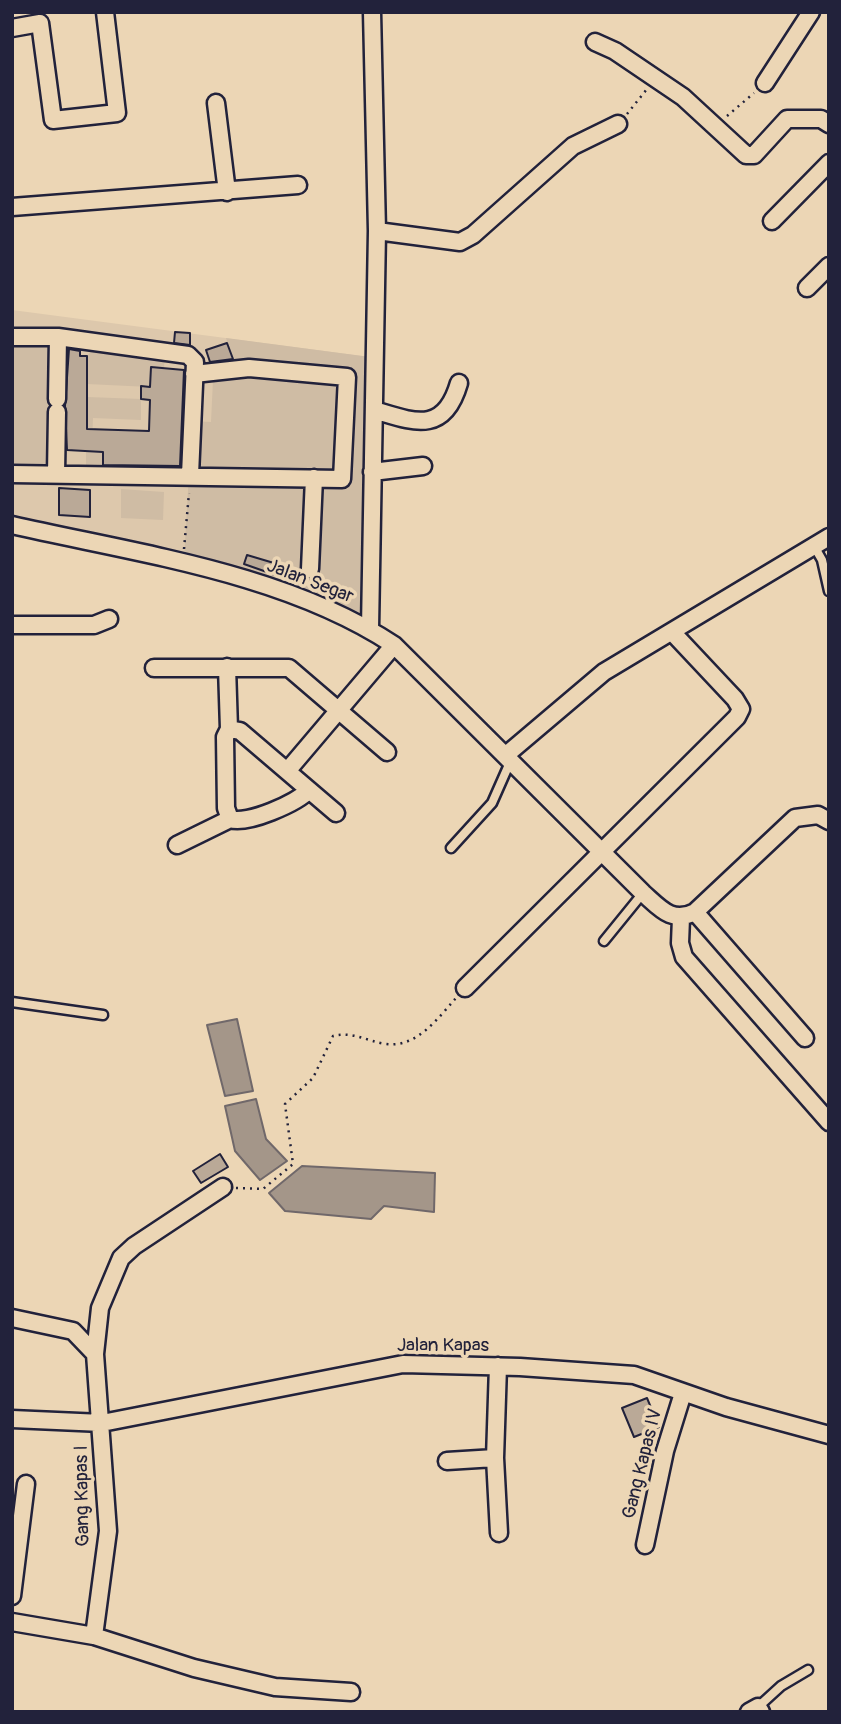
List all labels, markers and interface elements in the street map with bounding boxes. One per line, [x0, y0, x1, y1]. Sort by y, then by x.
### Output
street label: Jalan Segar [263, 555, 357, 609]
street label: Jalan Kapas [397, 1335, 489, 1357]
street label: Gang Kapas IV [618, 1407, 668, 1521]
street label: Gang Kapas I [71, 1445, 95, 1547]

